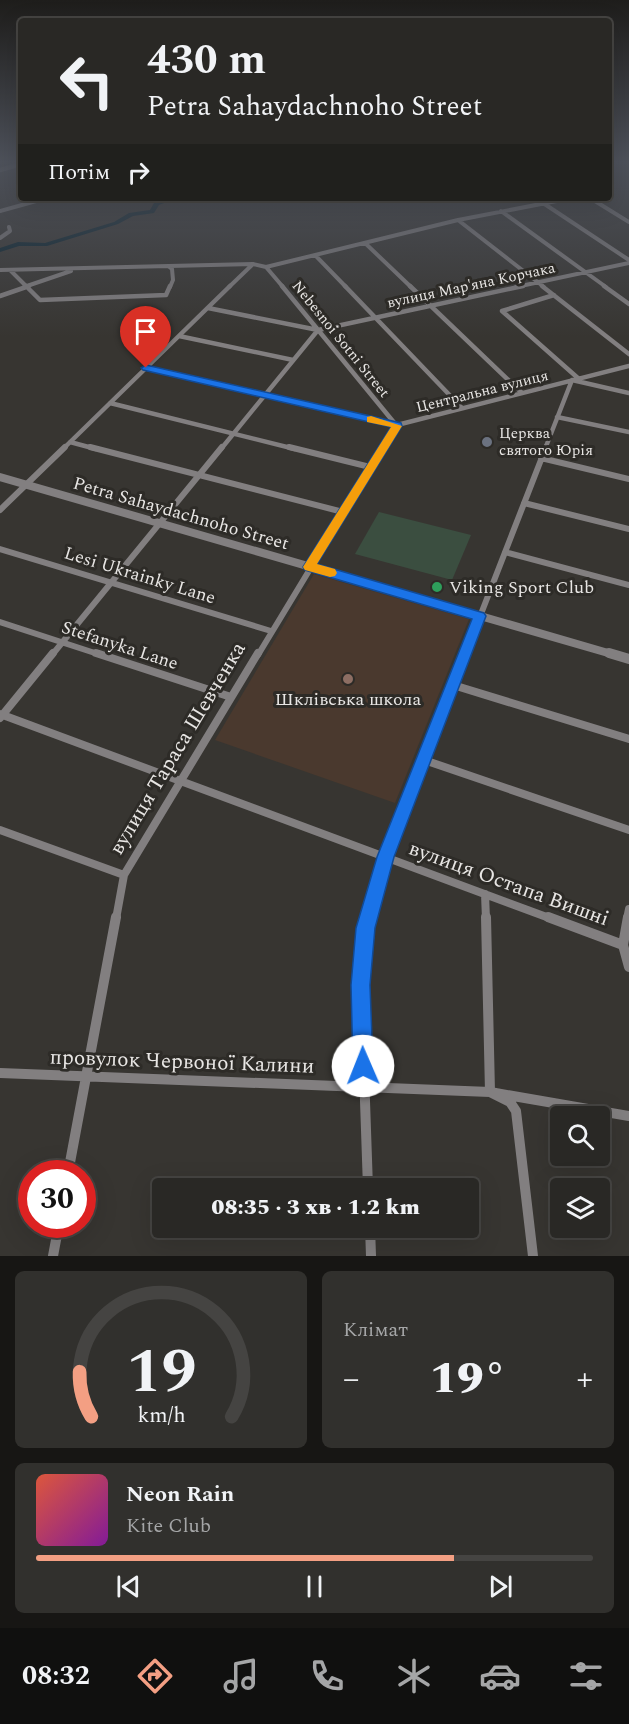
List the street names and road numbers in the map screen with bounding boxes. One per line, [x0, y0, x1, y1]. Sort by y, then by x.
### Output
street label: вулиця Мар'яна Корчака [385, 256, 558, 315]
street label: Nebesnoi Sotni Street [286, 276, 395, 403]
street label: Центральна вулиця [414, 364, 551, 419]
street label: Petra Sahaydachnoho Street [70, 470, 292, 557]
street label: Lesi Ukrainky Lane [61, 540, 219, 611]
street label: Stefanyka Lane [58, 614, 182, 677]
street label: вулиця Тараса Шевченка [101, 635, 255, 861]
street label: вулиця Остапа Вишні [404, 833, 613, 935]
street label: провулок Червоної Калини [49, 1041, 315, 1083]

